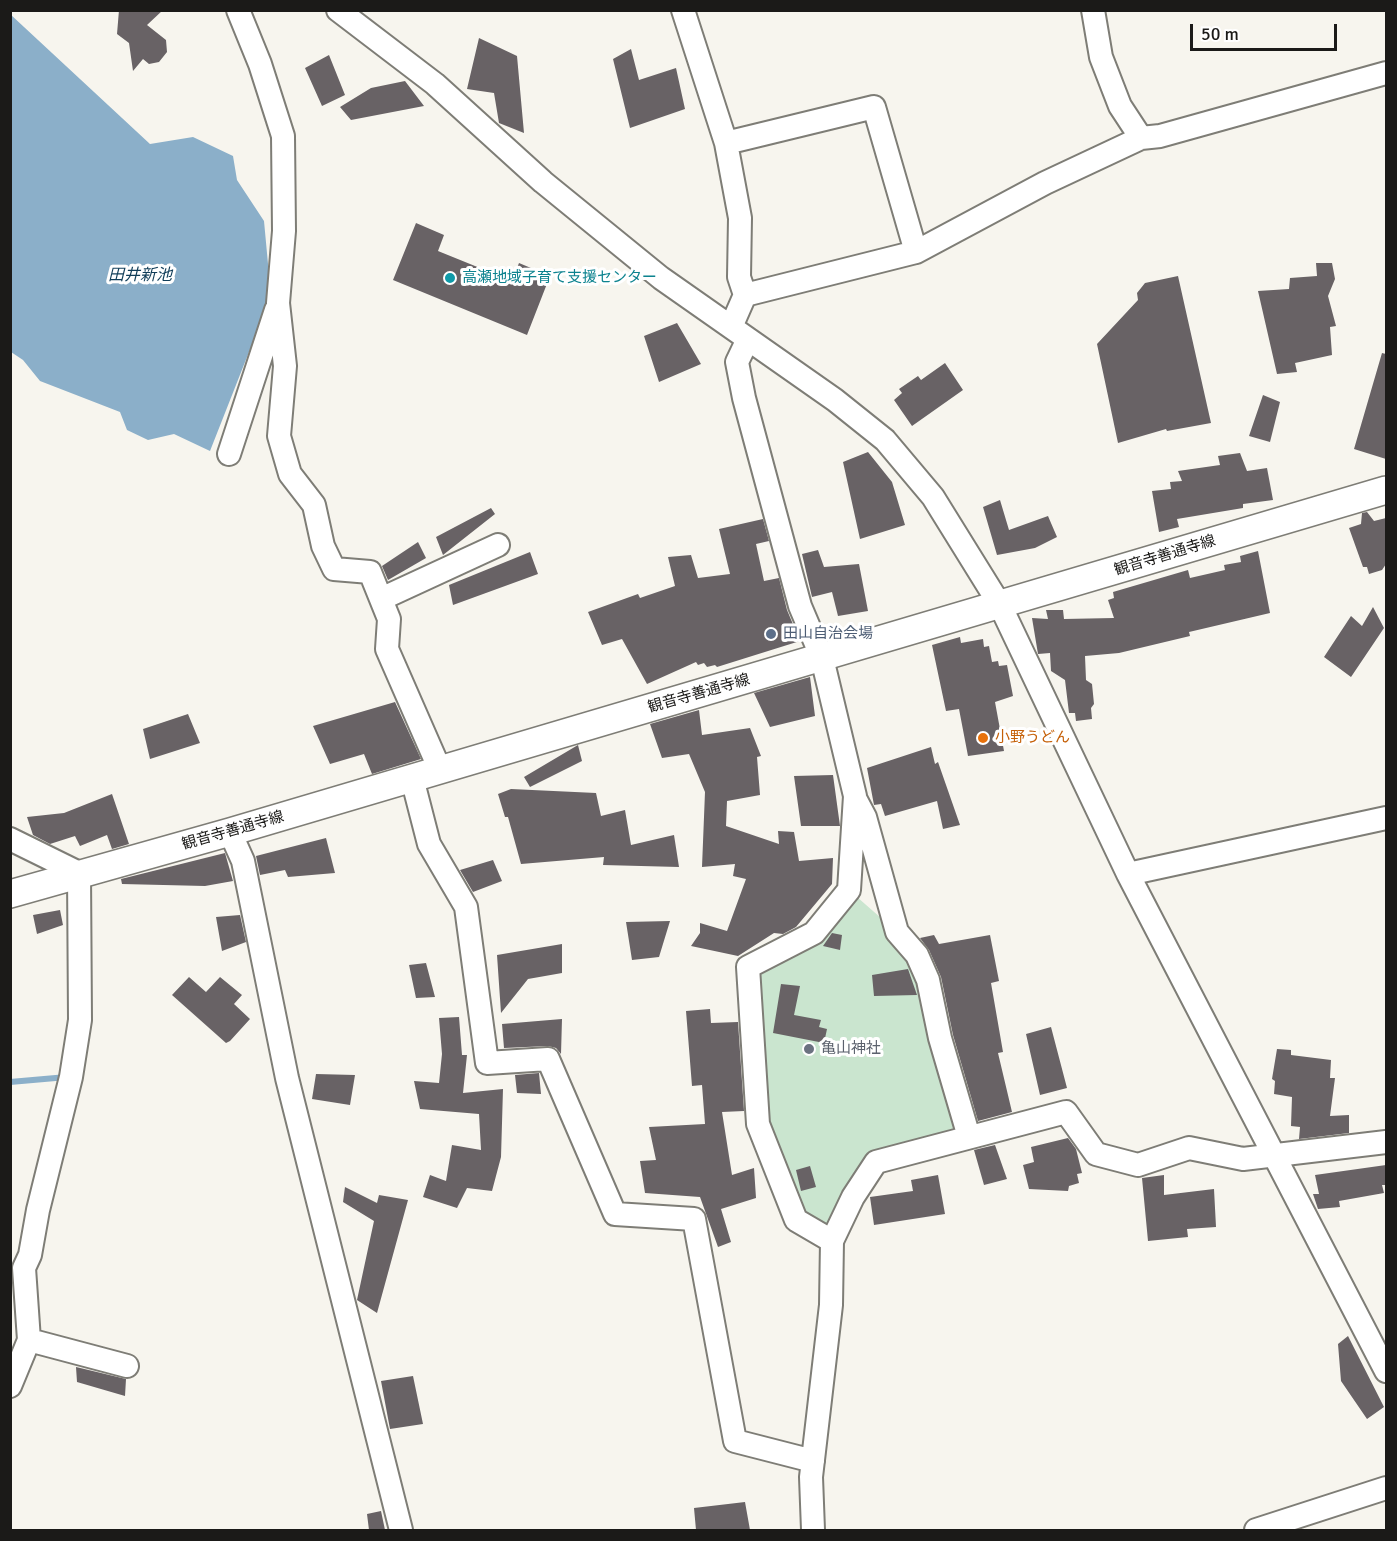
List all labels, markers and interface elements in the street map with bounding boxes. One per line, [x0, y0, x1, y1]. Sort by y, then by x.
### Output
scale bar [1193, 12, 1340, 50]
text: 50 m [1201, 23, 1239, 45]
water label: 田井新池 [108, 266, 172, 286]
place label: 高瀬地域子育て支援センター [462, 269, 657, 287]
marker: 高瀬地域子育て支援センター [443, 271, 457, 285]
street label: 観音寺善通寺線 [1112, 532, 1218, 580]
place label: 田山自治会場 [783, 625, 873, 643]
marker: 田山自治会場 [764, 627, 778, 641]
street label: 観音寺善通寺線 [646, 671, 752, 717]
place label: 小野うどん [995, 729, 1070, 747]
marker: 小野うどん [976, 731, 990, 745]
street label: 観音寺善通寺線 [180, 808, 286, 854]
place label: 亀山神社 [821, 1040, 881, 1058]
marker: 亀山神社 [802, 1042, 816, 1056]

